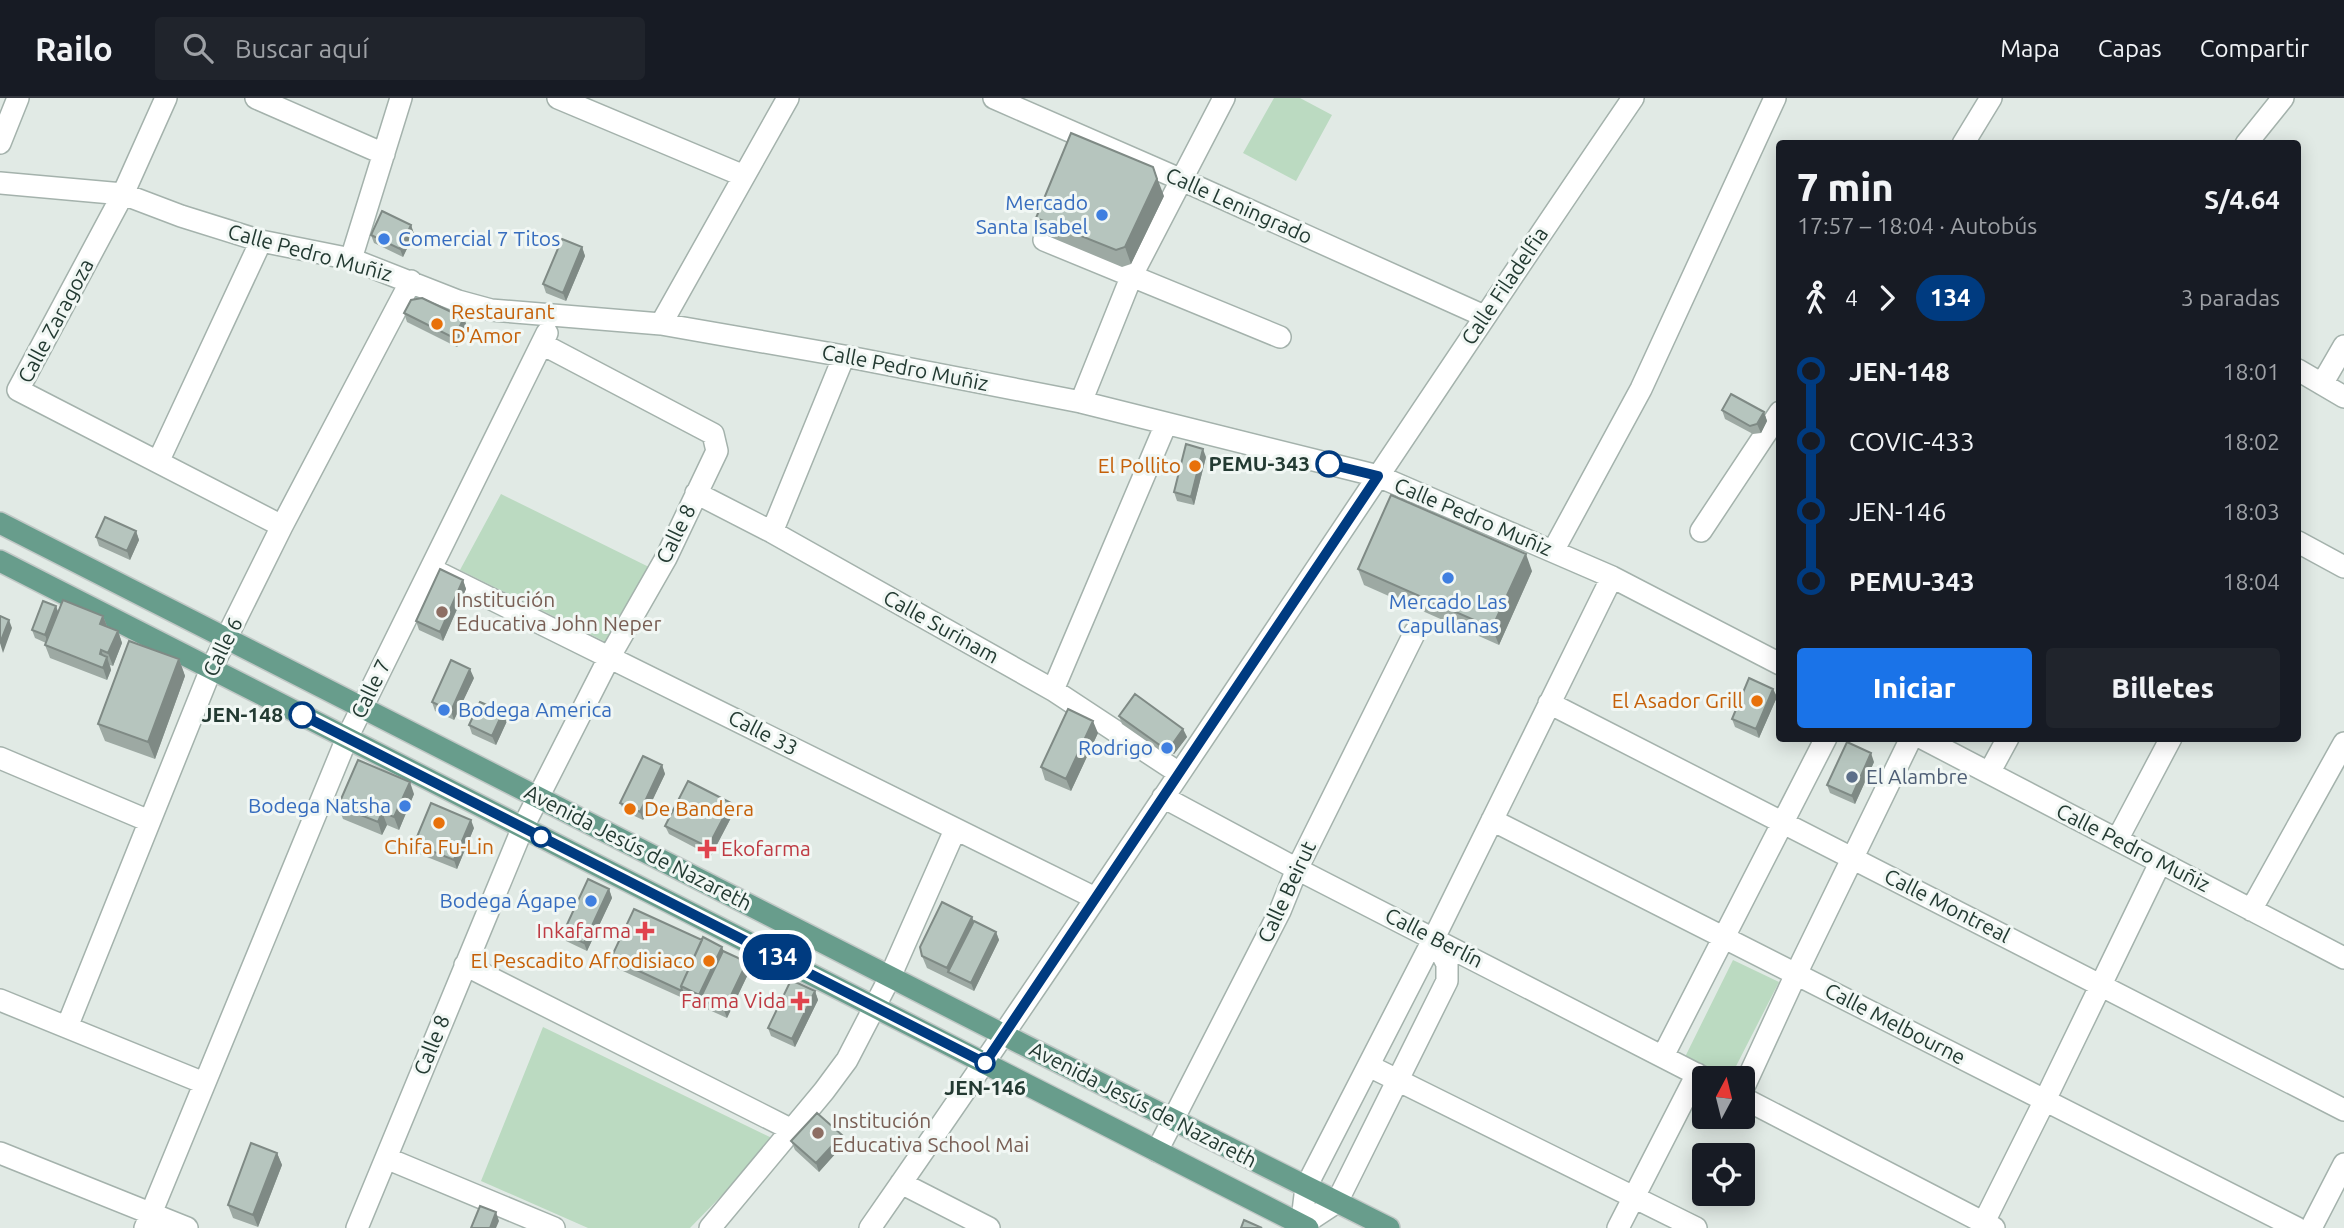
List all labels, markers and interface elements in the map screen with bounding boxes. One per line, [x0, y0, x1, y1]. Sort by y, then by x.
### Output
search box [155, 17, 645, 80]
icon: search [179, 29, 217, 67]
text: Railo [35, 30, 113, 67]
text: Buscar aquí [235, 34, 369, 63]
text: Mapa [2000, 35, 2060, 62]
text: Capas [2098, 35, 2162, 62]
text: Compartir [2200, 35, 2309, 62]
street label: Calle Leningrado [1162, 162, 1316, 248]
text: 7 min [1797, 166, 1894, 208]
text: S/4.64 [2204, 185, 2280, 214]
place label: Mercado Santa Isabel [976, 190, 1088, 238]
marker: Mercado Santa Isabel [1094, 207, 1110, 223]
text: 17:57 – 18:04 · Autobús [1797, 213, 2037, 238]
street label: Calle Pedro Muñiz [225, 219, 395, 286]
street label: Calle Filadelfia [1456, 222, 1552, 349]
place label: Comercial 7 Titos [398, 226, 560, 250]
marker: Comercial 7 Titos [376, 231, 392, 247]
street label: Calle Zaragoza [12, 254, 98, 387]
icon: walk [1797, 279, 1835, 317]
icon: forward [1868, 279, 1906, 317]
text: 134 [1930, 284, 1971, 311]
text: 4 [1845, 285, 1858, 310]
text: 3 paradas [2181, 285, 2280, 310]
place label: Restaurant D'Amor [451, 299, 555, 347]
marker: Restaurant D'Amor [429, 316, 445, 332]
street label: Calle Pedro Muñiz [820, 339, 990, 395]
text: JEN-148 [1849, 357, 1950, 386]
text: 18:01 [2222, 359, 2280, 384]
text: COVIC-433 [1849, 427, 1975, 456]
text: 18:02 [2222, 429, 2280, 454]
place label: PEMU-343 [1208, 451, 1310, 475]
marker: PEMU-343 [1316, 451, 1342, 477]
place label: El Pollito [1098, 453, 1181, 477]
marker: El Pollito [1187, 458, 1203, 474]
street label: Calle Pedro Muñiz [1391, 472, 1556, 560]
text: JEN-146 [1849, 497, 1946, 526]
text: 18:03 [2222, 499, 2280, 524]
street label: Calle 8 [651, 500, 700, 567]
text: PEMU-343 [1849, 567, 1975, 596]
text: 18:04 [2222, 569, 2280, 594]
marker: Mercado Las Capullanas [1440, 570, 1456, 586]
street label: Calle Surinam [880, 585, 1003, 668]
place label: Institución Educativa John Neper [456, 587, 661, 635]
place label: Mercado Las Capullanas [1389, 589, 1507, 637]
marker: Institución Educativa John Neper [434, 604, 450, 620]
street label: Calle 6 [198, 613, 247, 680]
button: Iniciar [1797, 648, 2032, 728]
button: Billetes [2046, 648, 2280, 728]
street label: Calle 7 [346, 655, 395, 722]
place label: El Asador Grill [1612, 688, 1743, 712]
marker: El Asador Grill [1749, 693, 1765, 709]
place label: Bodega America [458, 697, 612, 721]
place label: JEN-148 [202, 702, 283, 726]
marker: JEN-148 [289, 702, 315, 728]
marker: Bodega America [436, 702, 452, 718]
street label: Calle 33 [725, 704, 802, 760]
place label: Rodrigo [1078, 735, 1153, 759]
marker: Rodrigo [1159, 740, 1175, 756]
place label: El Alambre [1866, 764, 1968, 788]
marker: El Alambre [1844, 769, 1860, 785]
street label: Avenida Jesús de Nazareth [521, 779, 756, 915]
place label: Bodega Natsha [248, 793, 391, 817]
place label: De Bandera [644, 796, 754, 820]
marker: Bodega Natsha [397, 798, 413, 814]
street label: Calle Pedro Muñiz [2053, 798, 2214, 896]
marker: De Bandera [622, 801, 638, 817]
marker: Chifa Fu-Lin [431, 815, 447, 831]
unlabelled marker [531, 827, 551, 847]
place label: Chifa Fu-Lin [384, 834, 494, 858]
place label: Ekofarma [721, 836, 811, 860]
street label: Calle Beirut [1252, 837, 1320, 946]
marker: Ekofarma [699, 841, 715, 857]
street label: Calle Montreal [1881, 863, 2014, 947]
place label: Bodega Ágape [439, 888, 577, 912]
marker: Bodega Ágape [583, 893, 599, 909]
street label: Calle Berlín [1382, 902, 1487, 972]
place label: Inkafarma [537, 918, 631, 942]
marker: Inkafarma [637, 923, 653, 939]
line badge: 134 [737, 934, 817, 980]
text: 134 [757, 943, 797, 970]
place label: El Pescadito Afrodisiaco [471, 948, 695, 972]
marker: El Pescadito Afrodisiaco [701, 953, 717, 969]
street label: Calle Melbourne [1821, 977, 1970, 1069]
place label: Farma Vida [681, 988, 786, 1012]
marker: Farma Vida [792, 993, 808, 1009]
street label: Calle 8 [408, 1011, 454, 1078]
street label: Avenida Jesús de Nazareth [1026, 1036, 1261, 1172]
marker: JEN-146 [975, 1053, 995, 1073]
north arrow [1692, 1066, 1755, 1129]
map controls [1692, 1066, 1755, 1206]
place label: JEN-146 [944, 1075, 1026, 1099]
place label: Institución Educativa School Mai [832, 1108, 1029, 1156]
marker: Institución Educativa School Mai [810, 1125, 826, 1141]
button: locate [1692, 1143, 1755, 1206]

